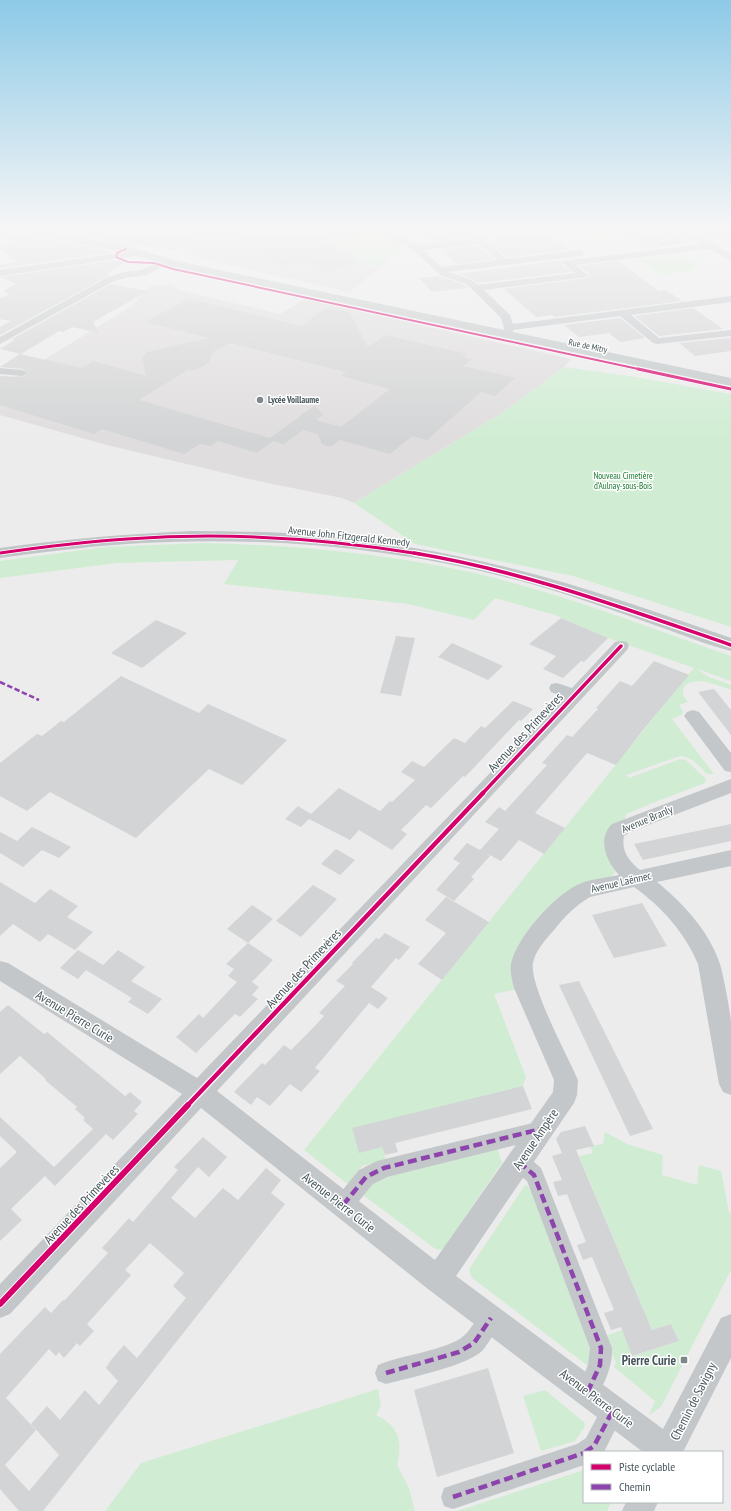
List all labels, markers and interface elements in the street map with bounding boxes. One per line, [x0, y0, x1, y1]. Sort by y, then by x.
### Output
street label: Rue de Mitry [568, 336, 609, 355]
place label: Lycée Voillaume [268, 394, 319, 405]
marker: Lycée Voillaume [255, 395, 265, 405]
park label: Nouveau Cimetière d'Aulnay-sous-Bois [593, 470, 653, 491]
street label: Avenue John Fitzgerald Kennedy [287, 523, 411, 549]
street label: Avenue des Primevères [484, 689, 567, 776]
street label: Avenue Branly [619, 802, 676, 836]
street label: Avenue Laënnec [589, 868, 653, 896]
street label: Avenue des Primevères [262, 925, 345, 1012]
street label: Avenue Pierre Curie [33, 986, 117, 1046]
street label: Avenue Ampère [509, 1106, 562, 1173]
street label: Avenue des Primevères [40, 1161, 123, 1248]
street label: Avenue Pierre Curie [299, 1169, 379, 1236]
place label: Pierre Curie [622, 1352, 676, 1369]
marker: Pierre Curie [679, 1355, 689, 1365]
street label: Chemin de Savigny [666, 1359, 720, 1443]
street label: Avenue Pierre Curie [556, 1365, 637, 1432]
legend [583, 1451, 723, 1503]
text: Piste cyclable [619, 1459, 675, 1474]
text: Chemin [619, 1479, 650, 1494]

